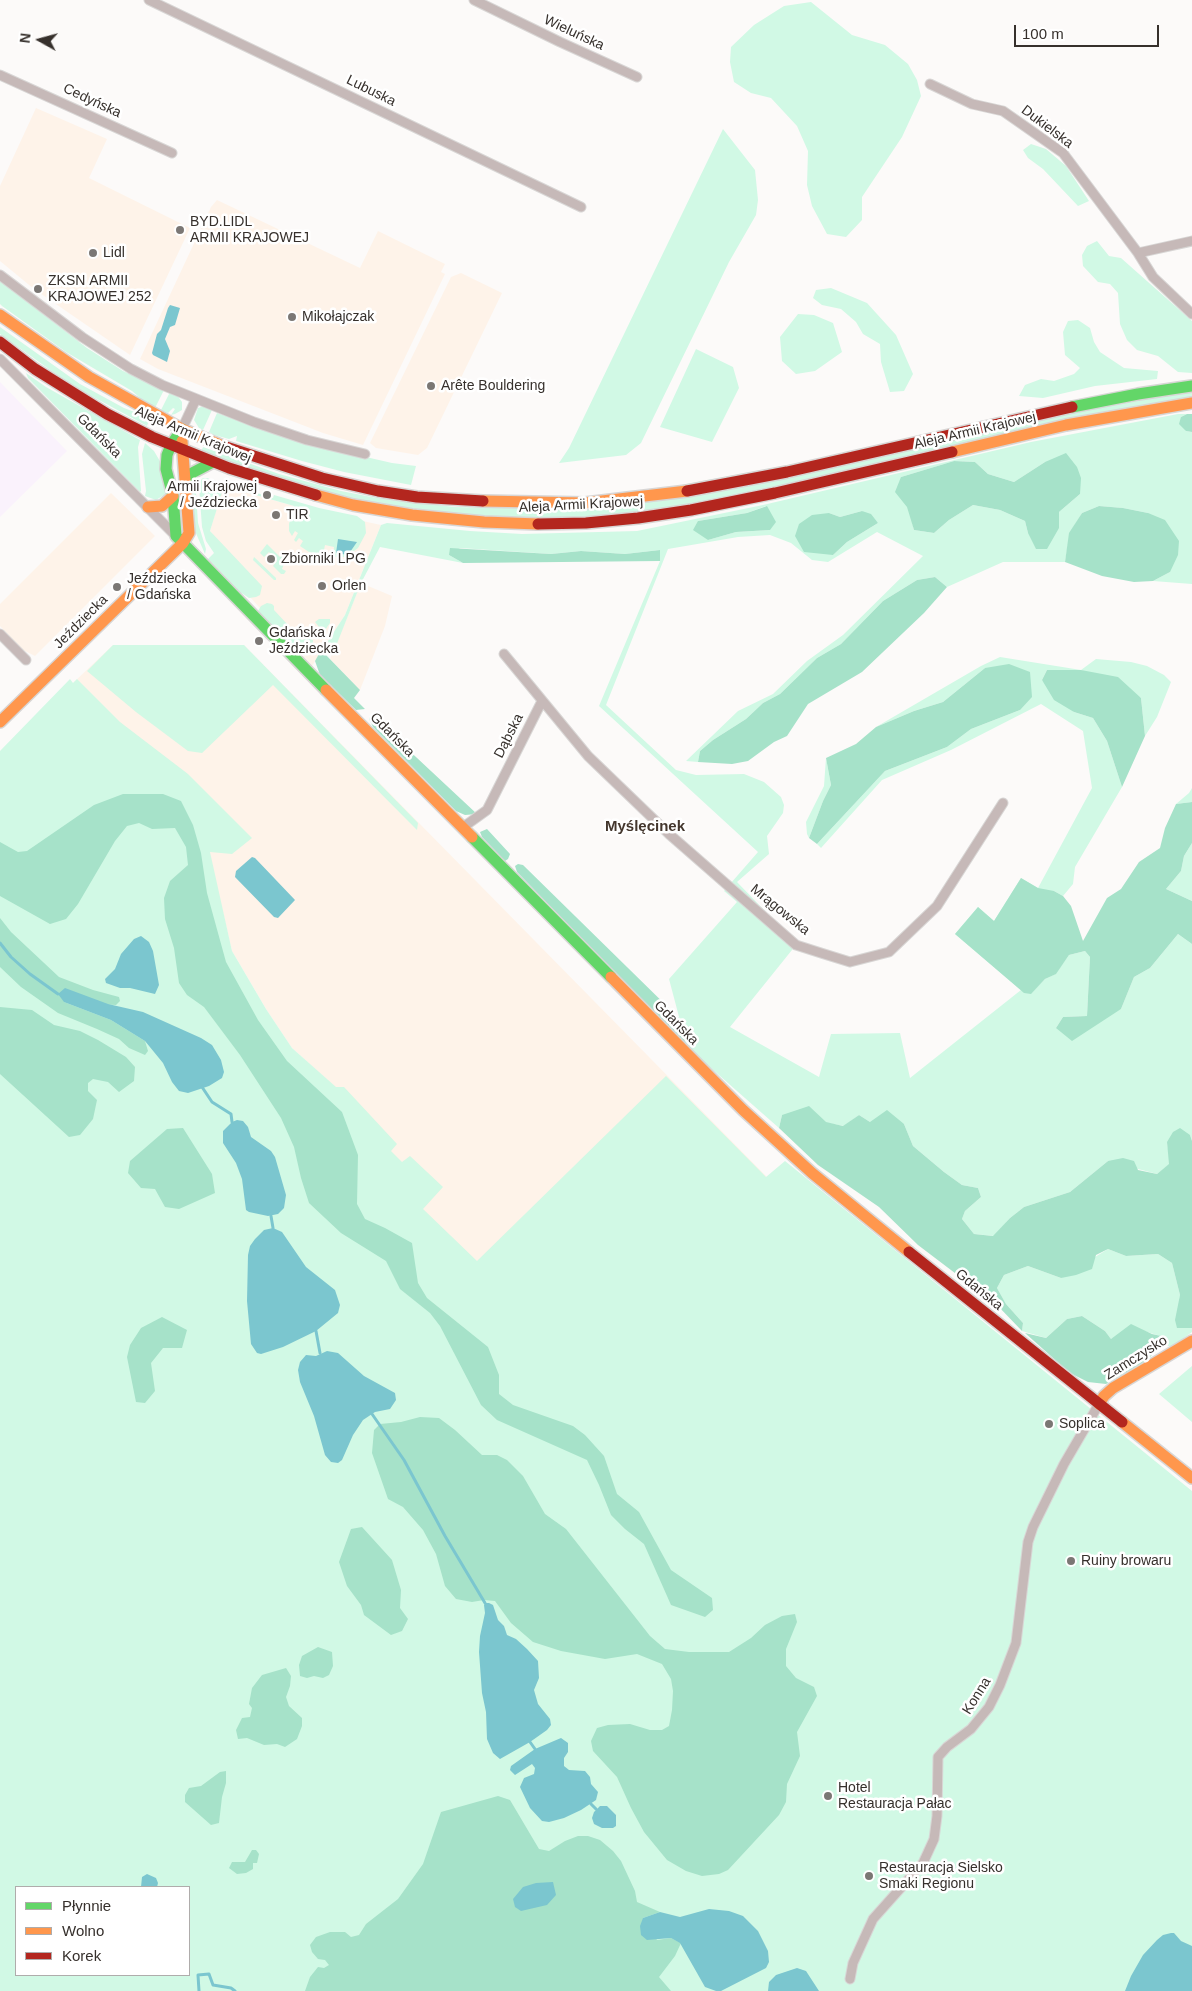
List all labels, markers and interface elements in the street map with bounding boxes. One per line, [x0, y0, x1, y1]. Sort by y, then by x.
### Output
street label: Wieluńska [541, 12, 607, 54]
north arrow [15, 15, 65, 65]
scale bar [1017, 15, 1162, 47]
text: 100 m [1022, 25, 1064, 42]
text: N [17, 32, 34, 44]
street label: Lubuska [344, 72, 398, 110]
street label: Cedyńska [60, 80, 124, 122]
street label: Dukielska [1018, 102, 1076, 152]
place label: BYD.LIDL ARMII KRAJOWEJ [190, 214, 309, 246]
marker: BYD.LIDL ARMII KRAJOWEJ [174, 224, 186, 236]
place label: Lidl [103, 245, 125, 261]
marker: Lidl [87, 247, 99, 259]
place label: ZKSN ARMII KRAJOWEJ 252 [48, 273, 151, 306]
marker: ZKSN ARMII KRAJOWEJ 252 [32, 283, 44, 295]
place label: Mikołajczak [302, 309, 374, 325]
marker: Mikołajczak [286, 311, 298, 323]
place label: Arête Bouldering [441, 378, 545, 394]
marker: Arête Bouldering [425, 380, 437, 392]
street label: Aleja Armii Krajowej [132, 403, 254, 467]
street label: Aleja Armii Krajowej [912, 409, 1038, 453]
street label: Gdańska [73, 410, 125, 462]
place label: Armii Krajowej / Jeździecka [168, 479, 257, 512]
marker: Armii Krajowej / Jeździecka [261, 489, 273, 501]
street label: Aleja Armii Krajowej [518, 493, 644, 517]
place label: TIR [286, 507, 309, 523]
marker: TIR [270, 509, 282, 521]
place label: Zbiorniki LPG [281, 551, 366, 567]
marker: Zbiorniki LPG [265, 553, 277, 565]
place label: Jeździecka / Gdańska [127, 571, 196, 604]
place label: Orlen [332, 578, 366, 594]
marker: Orlen [316, 580, 328, 592]
marker: Jeździecka / Gdańska [111, 581, 123, 593]
street label: Jeździecka [51, 592, 111, 652]
place label: Gdańska / Jeździecka [269, 625, 338, 658]
marker: Gdańska / Jeździecka [253, 635, 265, 647]
street label: Gdańska [366, 709, 418, 761]
street label: Dąbska [491, 711, 527, 761]
district label: Myślęcinek [605, 818, 685, 836]
street label: Mrągowska [747, 881, 813, 939]
street label: Gdańska [650, 997, 702, 1049]
street label: Gdańska [952, 1266, 1006, 1314]
street label: Zamczysko [1102, 1332, 1170, 1384]
place label: Soplica [1059, 1416, 1105, 1432]
marker: Soplica [1043, 1418, 1055, 1430]
place label: Ruiny browaru [1081, 1553, 1171, 1569]
marker: Ruiny browaru [1065, 1555, 1077, 1567]
street label: Konna [959, 1674, 995, 1718]
place label: Hotel Restauracja Pałac [838, 1780, 952, 1812]
marker: Hotel Restauracja Pałac [822, 1790, 834, 1802]
place label: Restauracja Sielsko Smaki Regionu [879, 1860, 1003, 1892]
marker: Restauracja Sielsko Smaki Regionu [863, 1870, 875, 1882]
legend [15, 1886, 190, 1976]
text: Płynnie [62, 1897, 111, 1914]
text: Wolno [62, 1922, 104, 1939]
text: Korek [62, 1947, 101, 1964]

